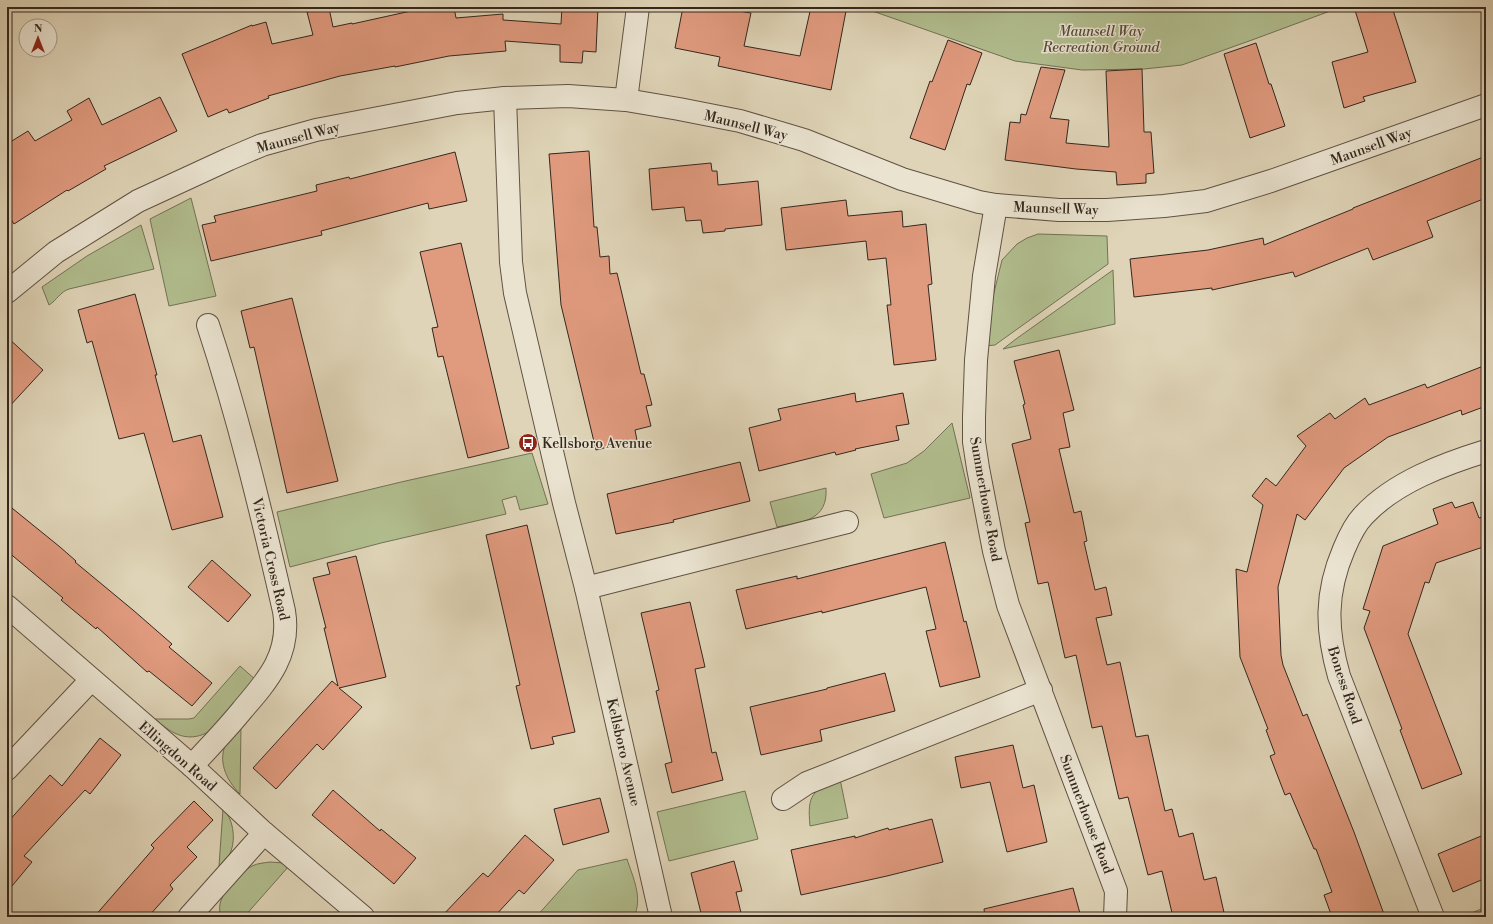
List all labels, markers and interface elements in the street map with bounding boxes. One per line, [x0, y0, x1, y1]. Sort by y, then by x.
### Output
north arrow [18, 18, 58, 58]
text: N [34, 22, 43, 36]
park label: Maunsell Way Recreation Ground [1042, 23, 1161, 57]
street label: Maunsell Way [702, 107, 790, 145]
street label: Maunsell Way [255, 118, 342, 158]
street label: Maunsell Way [1328, 124, 1415, 170]
street label: Maunsell Way [1013, 199, 1099, 219]
bus stop icon: Kellsboro Avenue [517, 432, 539, 454]
place label: Kellsboro Avenue [542, 435, 652, 453]
street label: Summerhouse Road [965, 435, 1005, 563]
street label: Victoria Cross Road [247, 495, 293, 622]
street label: Boness Road [1323, 643, 1365, 727]
street label: Kellsboro Avenue [602, 696, 644, 808]
street label: Ellingdon Road [135, 718, 220, 796]
street label: Summerhouse Road [1055, 752, 1117, 877]

